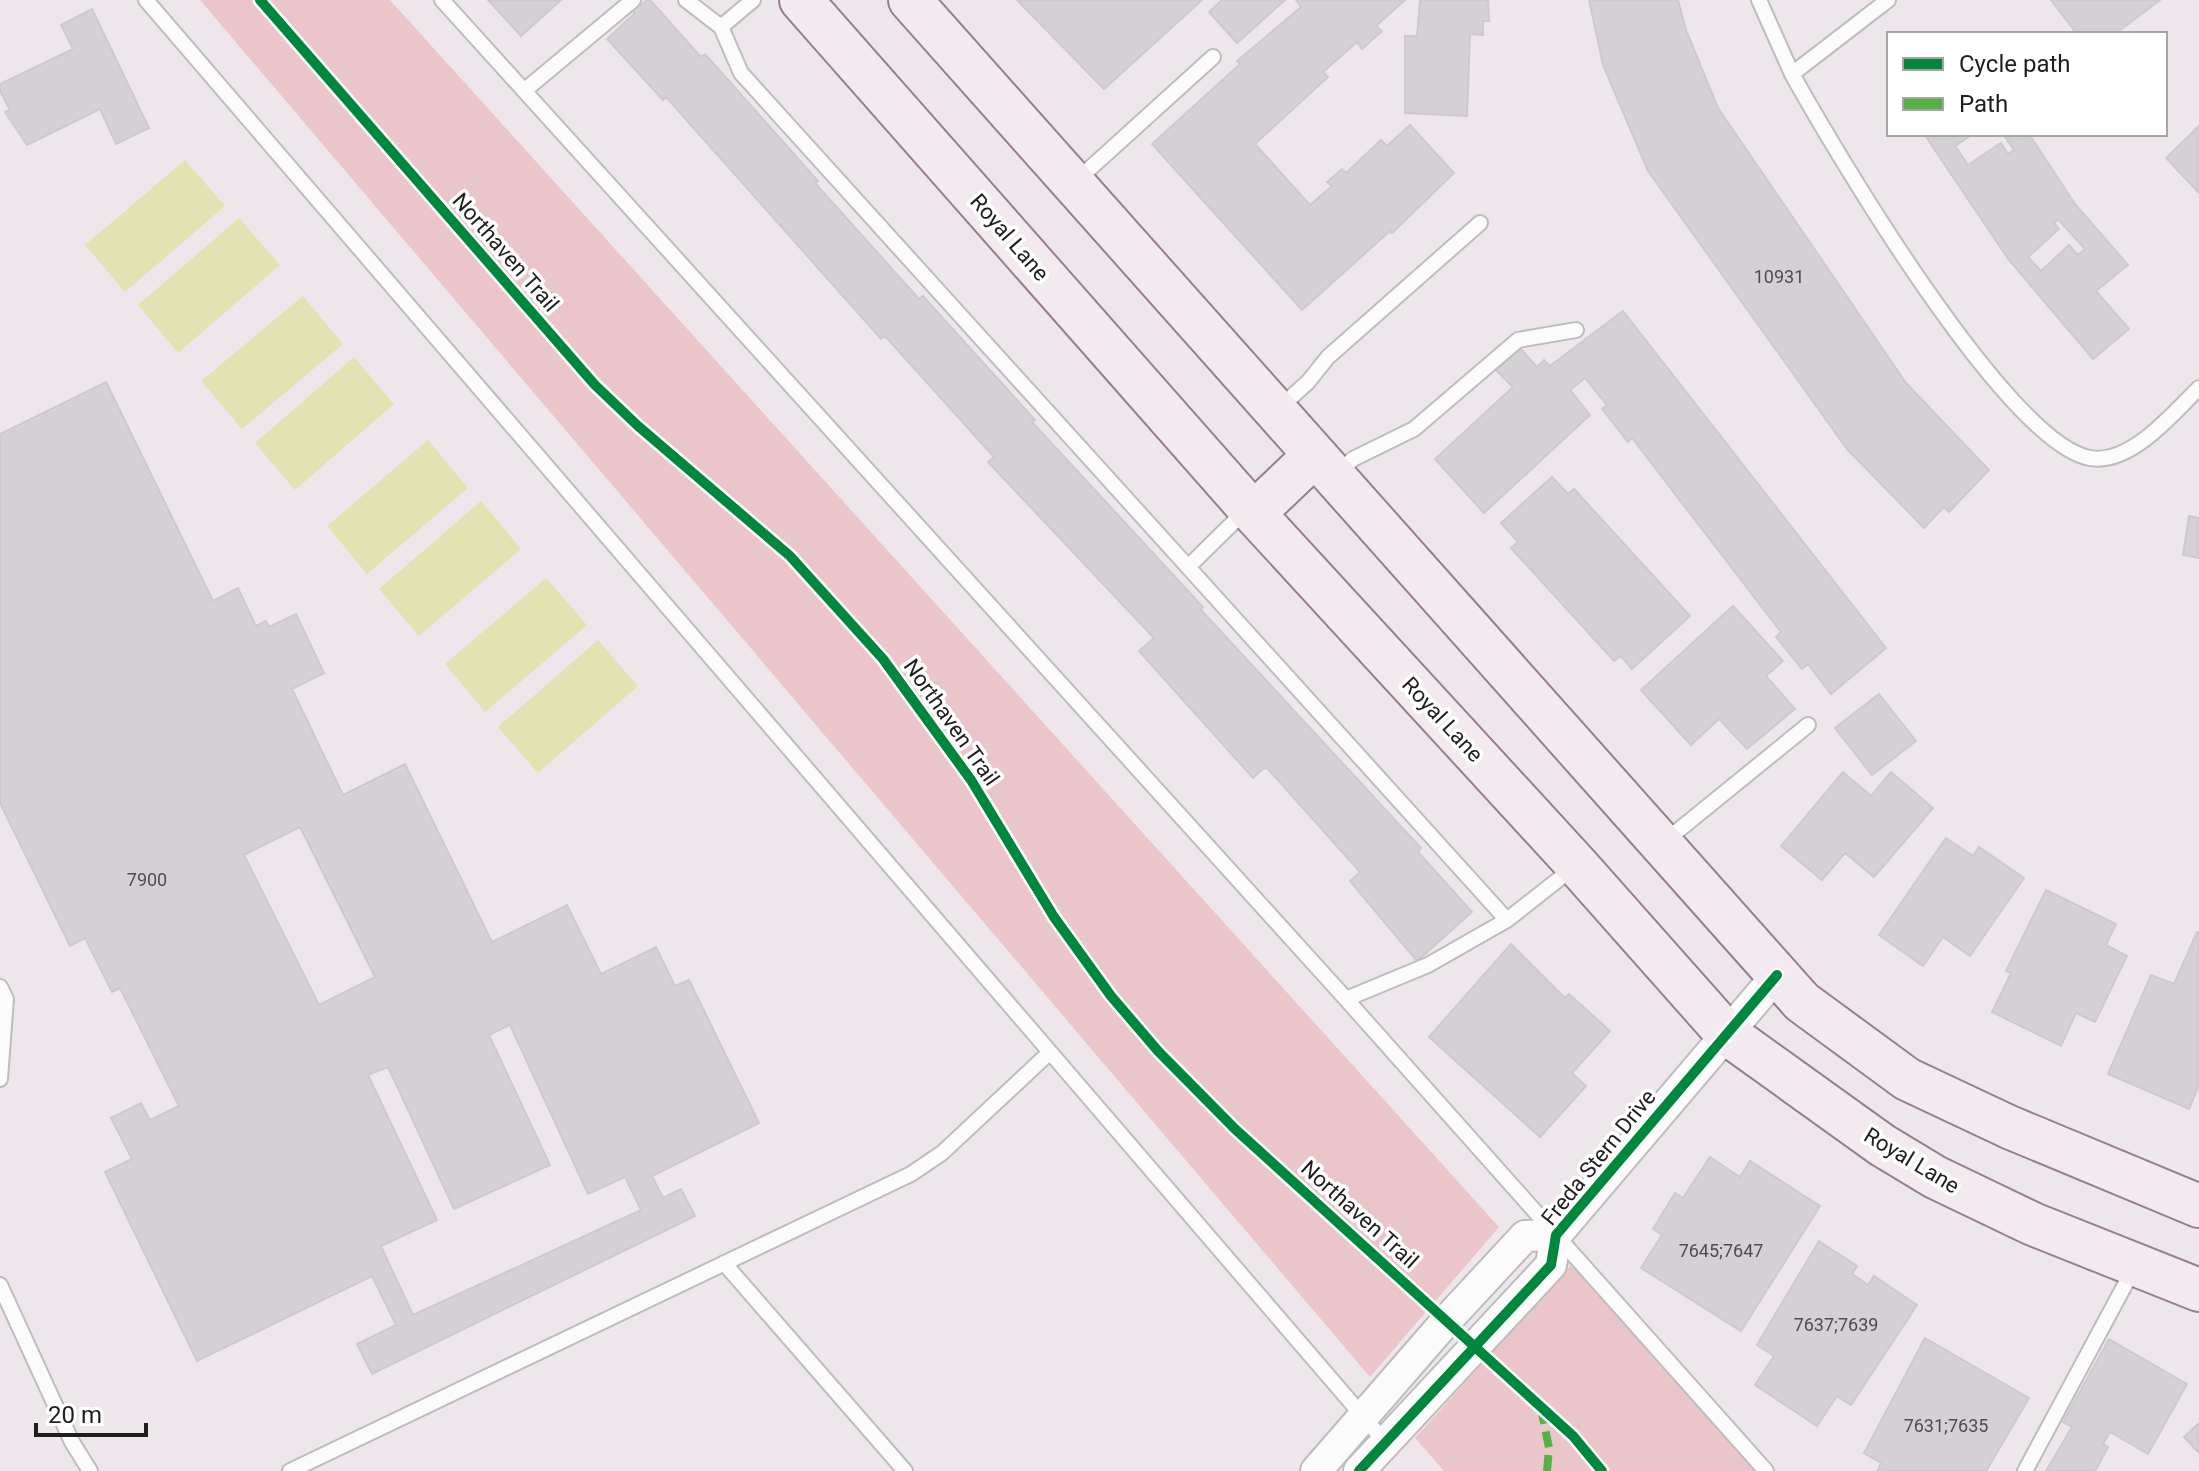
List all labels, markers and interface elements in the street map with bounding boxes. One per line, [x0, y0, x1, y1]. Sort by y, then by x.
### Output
legend [1887, 32, 2167, 136]
text: Cycle path [1959, 50, 2071, 78]
text: Path [1959, 90, 2008, 118]
street label: Northaven Trail [447, 188, 564, 317]
street label: Royal Lane [965, 189, 1054, 286]
house number: 10931 [1754, 266, 1804, 287]
street label: Northaven Trail [899, 654, 1004, 790]
street label: Royal Lane [1397, 672, 1488, 767]
house number: 7900 [127, 869, 167, 890]
street label: Freda Stern Drive [1536, 1085, 1661, 1230]
street label: Royal Lane [1860, 1122, 1964, 1199]
street label: Northaven Trail [1296, 1155, 1423, 1273]
house number: 7645;7647 [1679, 1240, 1763, 1261]
house number: 7637;7639 [1794, 1314, 1878, 1335]
scale bar [36, 1387, 146, 1437]
text: 20 m [48, 1401, 102, 1429]
house number: 7631;7635 [1904, 1415, 1988, 1436]

